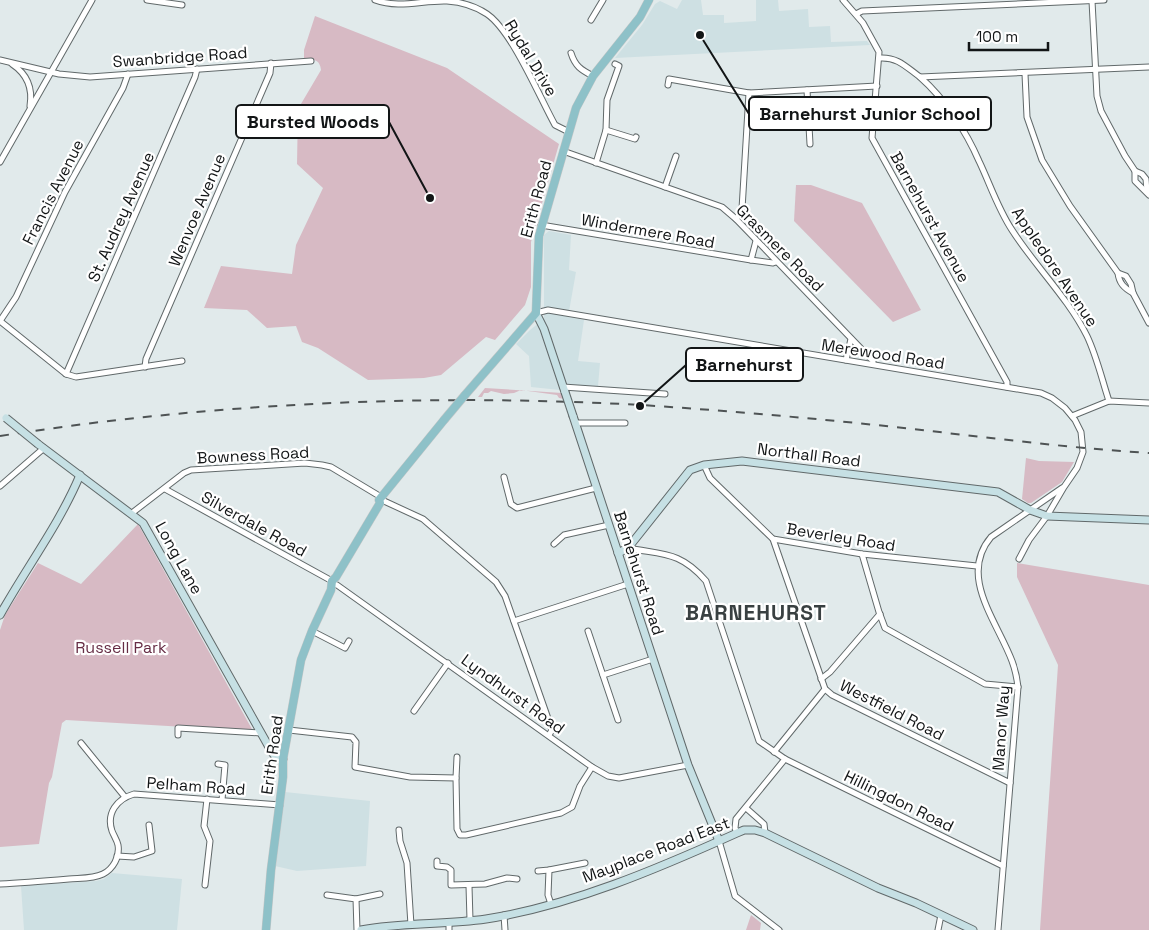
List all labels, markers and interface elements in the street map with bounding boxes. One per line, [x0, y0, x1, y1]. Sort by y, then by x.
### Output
street label: Rydal Drive [500, 16, 562, 100]
scale bar [969, 20, 1048, 52]
text: 100 m [976, 27, 1018, 46]
street label: Swanbridge Road [112, 42, 248, 72]
callout: Barnehurst Junior School [749, 97, 991, 130]
text: Barnehurst Junior School [759, 102, 981, 125]
callout: Bursted Woods [236, 105, 389, 138]
text: Bursted Woods [247, 110, 379, 133]
street label: Francis Avenue [17, 136, 89, 248]
street label: Barnehurst Avenue [885, 148, 975, 286]
street label: St. Audrey Avenue [83, 149, 159, 285]
street label: Wenvoe Avenue [164, 150, 230, 270]
street label: Erith Road [516, 158, 556, 240]
street label: Grasmere Road [732, 200, 828, 296]
street label: Appledore Avenue [1007, 203, 1103, 331]
street label: Windermere Road [580, 209, 716, 253]
street label: Merewood Road [820, 334, 946, 374]
callout: Barnehurst [686, 348, 803, 381]
text: Barnehurst [695, 353, 793, 376]
street label: Northall Road [756, 438, 862, 472]
street label: Bowness Road [196, 442, 310, 468]
street label: Silverdale Road [198, 486, 310, 562]
street label: Barnehurst Road [609, 508, 669, 638]
street label: Long Lane [150, 518, 208, 598]
street label: Beverley Road [785, 518, 897, 556]
district label: BARNEHURST [685, 599, 827, 626]
park label: Russell Park [75, 637, 167, 658]
street label: Lyndhurst Road [457, 649, 569, 739]
street label: Westfield Road [836, 675, 948, 745]
street label: Manor Way [988, 685, 1014, 771]
street label: Erith Road [256, 714, 288, 796]
street label: Hillingdon Road [841, 765, 957, 837]
street label: Pelham Road [146, 772, 246, 800]
street label: Mayplace Road East [579, 812, 733, 888]

